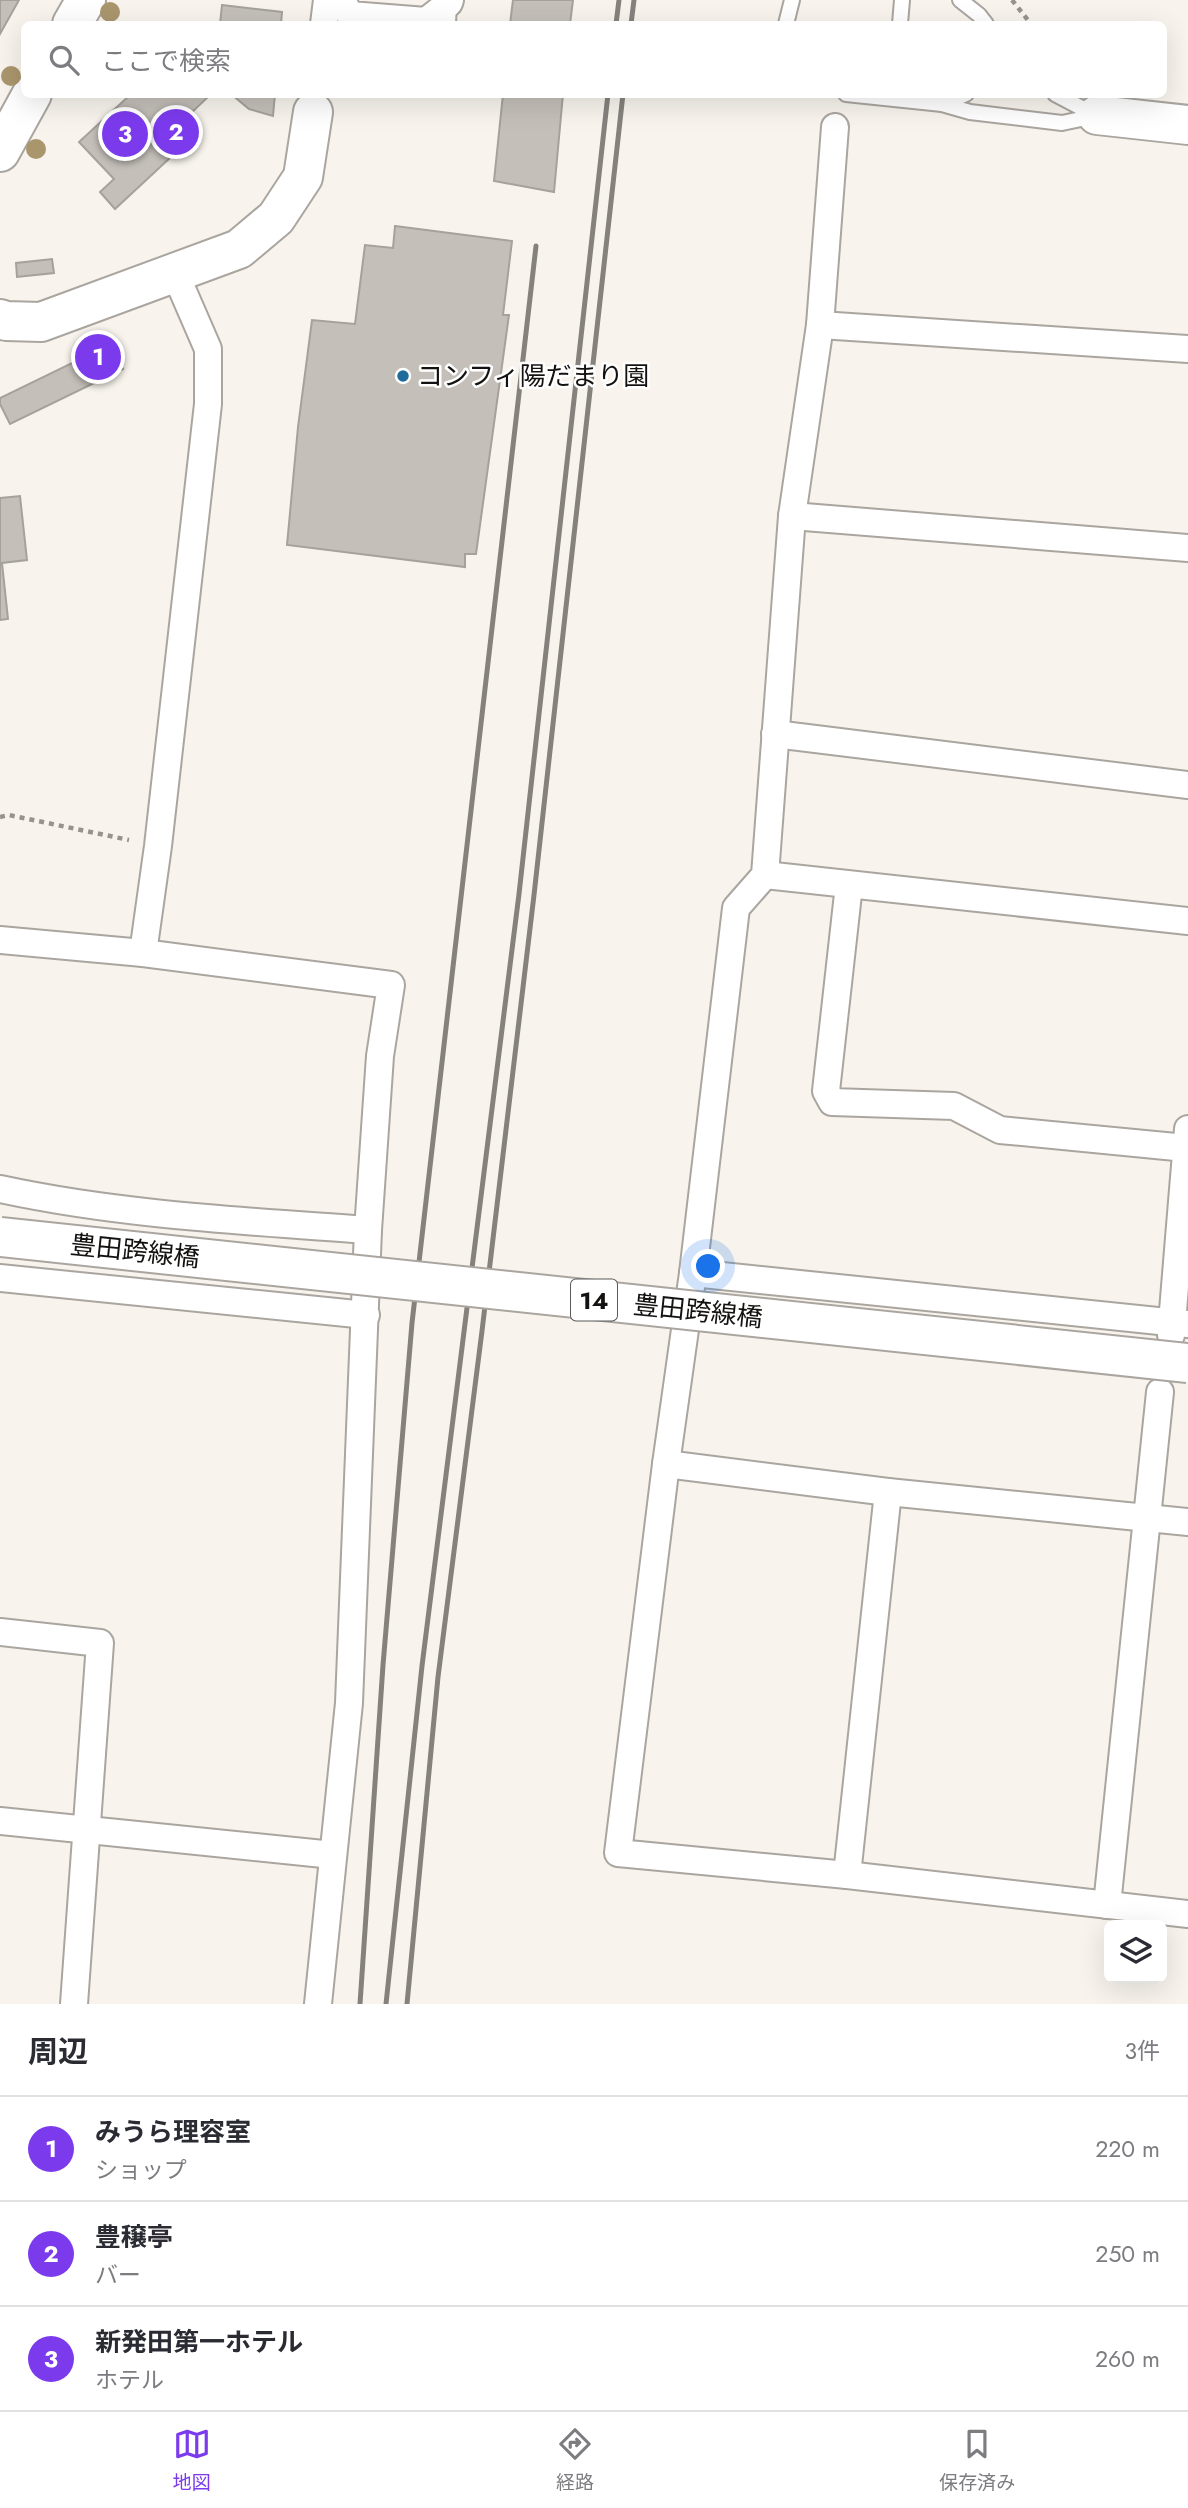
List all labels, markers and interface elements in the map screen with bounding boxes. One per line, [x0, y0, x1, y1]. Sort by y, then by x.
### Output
search box [21, 21, 1167, 98]
icon: search [45, 41, 83, 79]
text: ここで検索 [101, 42, 231, 80]
pin: 2 [153, 106, 199, 158]
pin: 3 [102, 108, 148, 160]
pin: 1 [75, 331, 121, 383]
place label: コンフィ陽だまり園 [417, 357, 649, 395]
marker: コンフィ陽だまり園 [395, 368, 411, 384]
street label: 豊田跨線橋 [68, 1225, 202, 1277]
your location [691, 1249, 725, 1283]
road number: 14 [571, 1280, 617, 1320]
street label: 豊田跨線橋 [631, 1285, 765, 1337]
map controls [1104, 1920, 1167, 1983]
button: layers [1104, 1920, 1167, 1983]
text: 周辺 [28, 2030, 88, 2073]
text: 3件 [1124, 2034, 1160, 2068]
text: みうら理容室 [95, 2113, 251, 2151]
text: 1 [45, 2132, 57, 2166]
text: 220 m [1095, 2132, 1160, 2166]
text: ショップ [95, 2153, 187, 2187]
text: 豊穣亭 [95, 2218, 173, 2256]
text: 2 [43, 2237, 59, 2271]
text: 250 m [1095, 2237, 1160, 2271]
text: バー [95, 2258, 141, 2292]
text: 新発田第一ホテル [95, 2323, 303, 2361]
text: 3 [44, 2342, 58, 2376]
text: 260 m [1095, 2342, 1160, 2376]
text: ホテル [95, 2363, 164, 2397]
tab: 地図 [173, 2425, 211, 2496]
tab: 経路 [556, 2425, 594, 2496]
tab: 保存済み [939, 2425, 1015, 2496]

